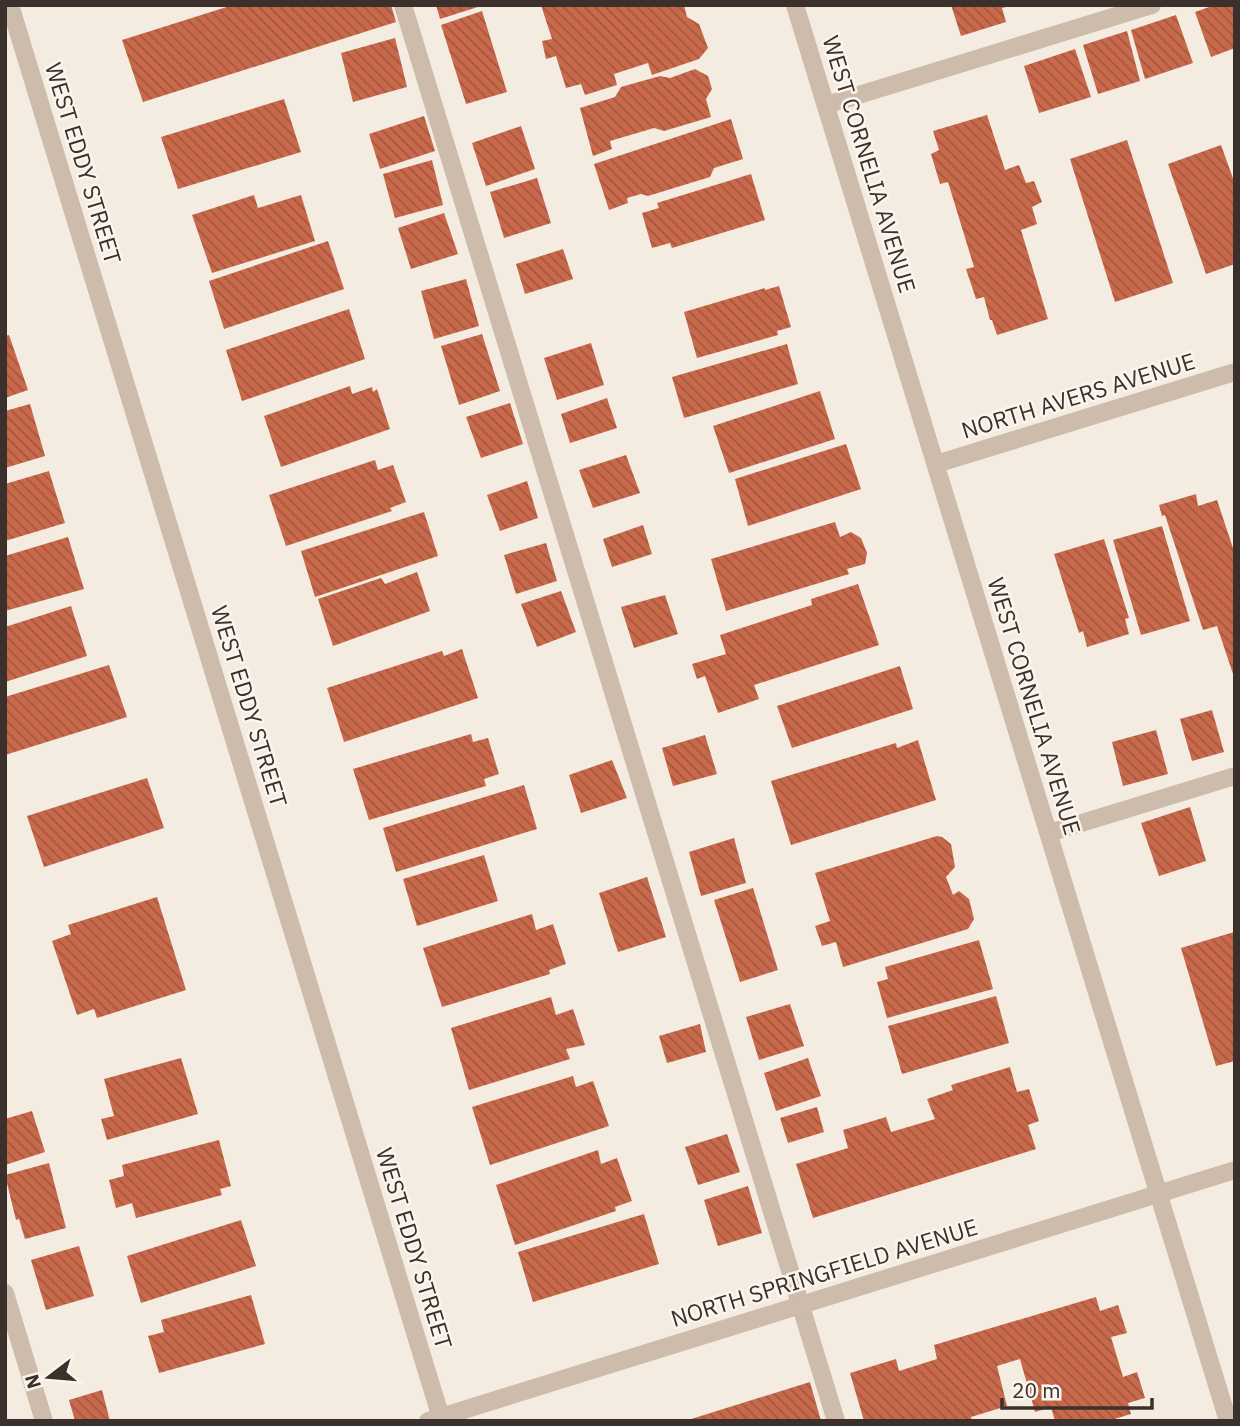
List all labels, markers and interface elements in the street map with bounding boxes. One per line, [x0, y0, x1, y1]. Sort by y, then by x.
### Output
street label: WEST CORNELIA AVENUE [817, 32, 923, 296]
street label: WEST EDDY STREET [39, 59, 129, 267]
street label: NORTH AVERS AVENUE [958, 345, 1198, 445]
street label: WEST CORNELIA AVENUE [982, 574, 1088, 838]
street label: WEST EDDY STREET [205, 602, 295, 810]
street label: WEST EDDY STREET [370, 1144, 460, 1352]
street label: NORTH SPRINGFIELD AVENUE [667, 1211, 981, 1333]
north arrow [14, 1342, 84, 1412]
scale bar [1002, 1366, 1152, 1410]
text: N [19, 1372, 46, 1392]
text: 20 m [1012, 1376, 1061, 1404]

